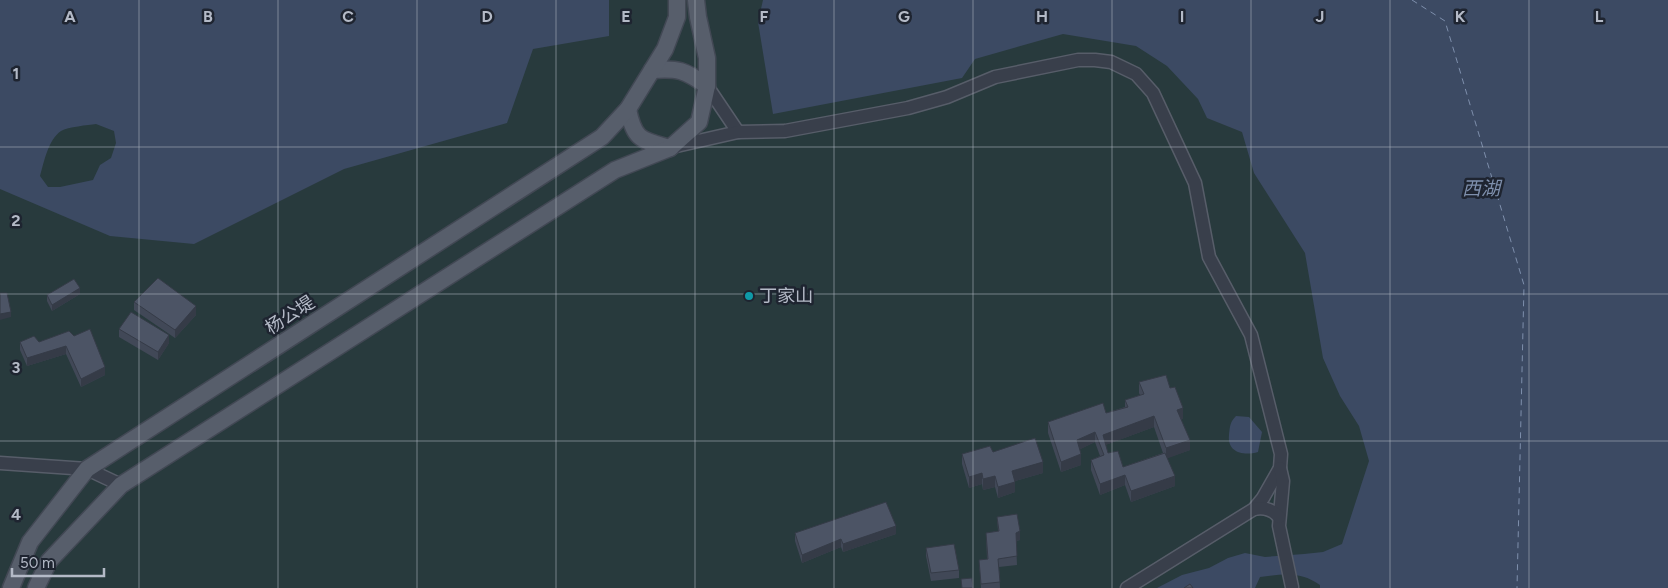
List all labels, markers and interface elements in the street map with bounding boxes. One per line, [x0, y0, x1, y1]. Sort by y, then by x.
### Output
text: A [64, 7, 76, 26]
text: B [203, 7, 213, 26]
text: C [342, 7, 354, 26]
text: D [481, 7, 493, 26]
text: E [621, 7, 631, 26]
text: F [760, 7, 769, 26]
text: G [898, 7, 910, 26]
text: H [1036, 7, 1048, 26]
text: I [1180, 7, 1184, 26]
text: J [1316, 7, 1324, 26]
text: K [1455, 7, 1466, 26]
text: L [1595, 7, 1604, 26]
text: 1 [13, 64, 19, 83]
water label: 西湖 [1462, 177, 1503, 200]
text: 2 [11, 211, 21, 230]
place label: 丁家山 [759, 285, 813, 307]
marker: 丁家山 [743, 290, 755, 302]
street label: 杨公堤 [261, 291, 319, 339]
text: 3 [12, 358, 21, 377]
text: 4 [11, 505, 21, 524]
scale bar [12, 546, 105, 578]
text: 50 m [20, 554, 55, 572]

